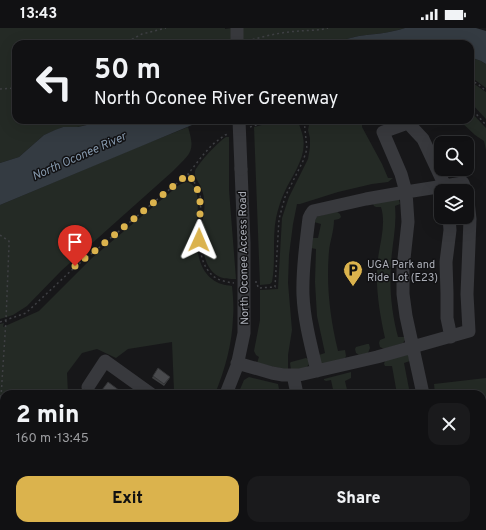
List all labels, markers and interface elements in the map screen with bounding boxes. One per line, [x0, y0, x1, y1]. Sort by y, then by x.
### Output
text: 13:43 [20, 5, 57, 24]
text: 50 m [94, 53, 161, 89]
icon: left [28, 56, 80, 108]
text: North Oconee River Greenway [94, 88, 338, 111]
water label: North Oconee River [30, 128, 130, 185]
map controls [434, 136, 474, 224]
button: search [434, 136, 474, 176]
button: layers [434, 184, 474, 224]
street label: North Oconee Access Road [236, 191, 252, 325]
position arrow [178, 219, 220, 261]
pin [58, 225, 92, 266]
icon: arrive [64, 231, 86, 253]
place label: UGA Park and Ride Lot (E23) [367, 258, 438, 285]
parking icon: UGA Park and Ride Lot (E23) [342, 259, 364, 287]
text: 2 min [16, 401, 80, 431]
button: close [428, 403, 470, 445]
text: 160 m · 13:45 [16, 431, 89, 447]
button: Exit [16, 476, 239, 522]
button: Share [247, 476, 470, 522]

